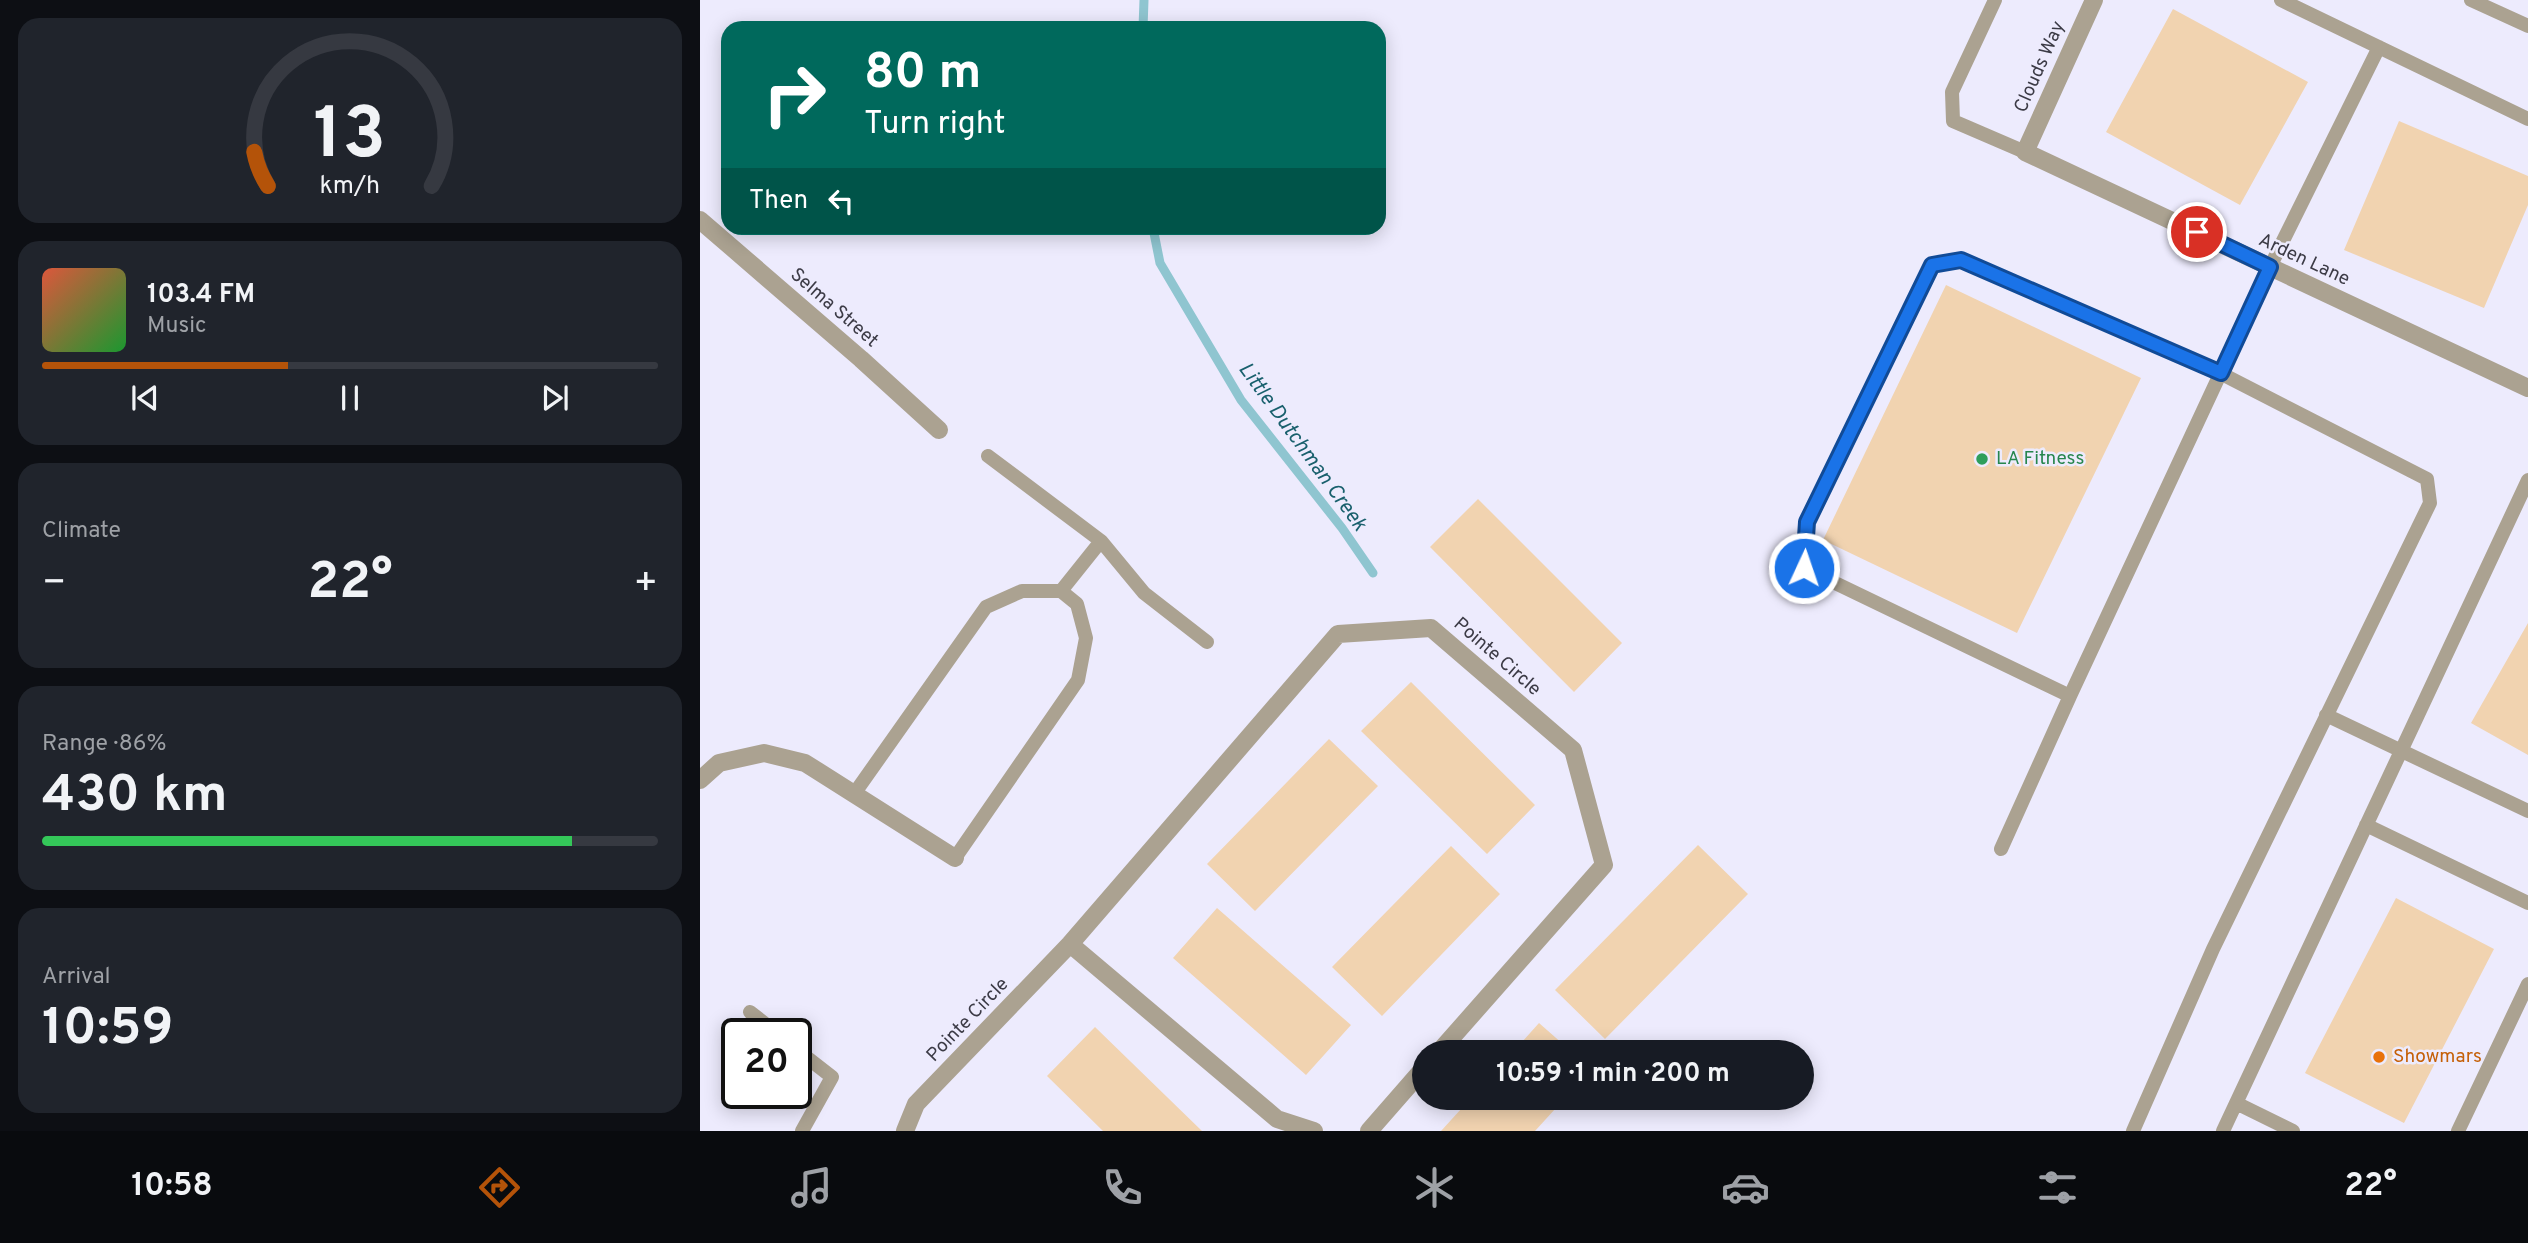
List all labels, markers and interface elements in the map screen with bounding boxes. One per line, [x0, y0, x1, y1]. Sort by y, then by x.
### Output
street label: Clouds Way [2009, 18, 2071, 116]
text: 80 m [864, 44, 981, 106]
icon: right [749, 49, 840, 140]
text: 13 [314, 93, 386, 185]
text: Turn right [864, 105, 1006, 145]
text: km/h [320, 171, 380, 203]
icon: left [822, 182, 860, 220]
text: Then [749, 185, 808, 218]
pin [2167, 202, 2227, 262]
icon: arrive [2178, 213, 2216, 251]
street label: Arden Lane [2254, 228, 2354, 292]
street label: Selma Street [785, 263, 883, 353]
text: 103.4 FM [147, 279, 255, 312]
text: Music [147, 312, 207, 341]
water label: Little Dutchman Creek [1232, 357, 1373, 537]
icon: previous [126, 379, 164, 417]
icon: pause [331, 379, 369, 417]
icon: next [536, 379, 574, 417]
place label: LA Fitness [1996, 447, 2084, 471]
marker: LA Fitness [1974, 451, 1990, 467]
text: Climate [42, 517, 121, 546]
position arrow [1767, 531, 1841, 605]
text: 22° [307, 551, 393, 617]
text: − [42, 560, 67, 609]
text: + [633, 560, 658, 609]
street label: Pointe Circle [1448, 612, 1546, 702]
text: Range · 86% [42, 730, 167, 759]
text: 430 km [42, 764, 228, 830]
text: Arrival [42, 963, 111, 992]
street label: Pointe Circle [922, 973, 1014, 1067]
text: 10:59 [42, 997, 173, 1063]
speed limit sign: 20 [721, 1018, 812, 1109]
place label: Showmars [2393, 1045, 2482, 1069]
marker: Showmars [2371, 1049, 2387, 1065]
text: 10:59 · 1 min · 200 m [1496, 1058, 1730, 1091]
icon: directions [475, 1163, 524, 1212]
icon: music [787, 1163, 836, 1212]
icon: phone [1098, 1163, 1147, 1212]
icon: climate [1410, 1163, 1459, 1212]
icon: car [1721, 1163, 1770, 1212]
icon: filters [2033, 1163, 2082, 1212]
text: 10:58 [131, 1167, 213, 1207]
text: 22° [2344, 1167, 2397, 1207]

